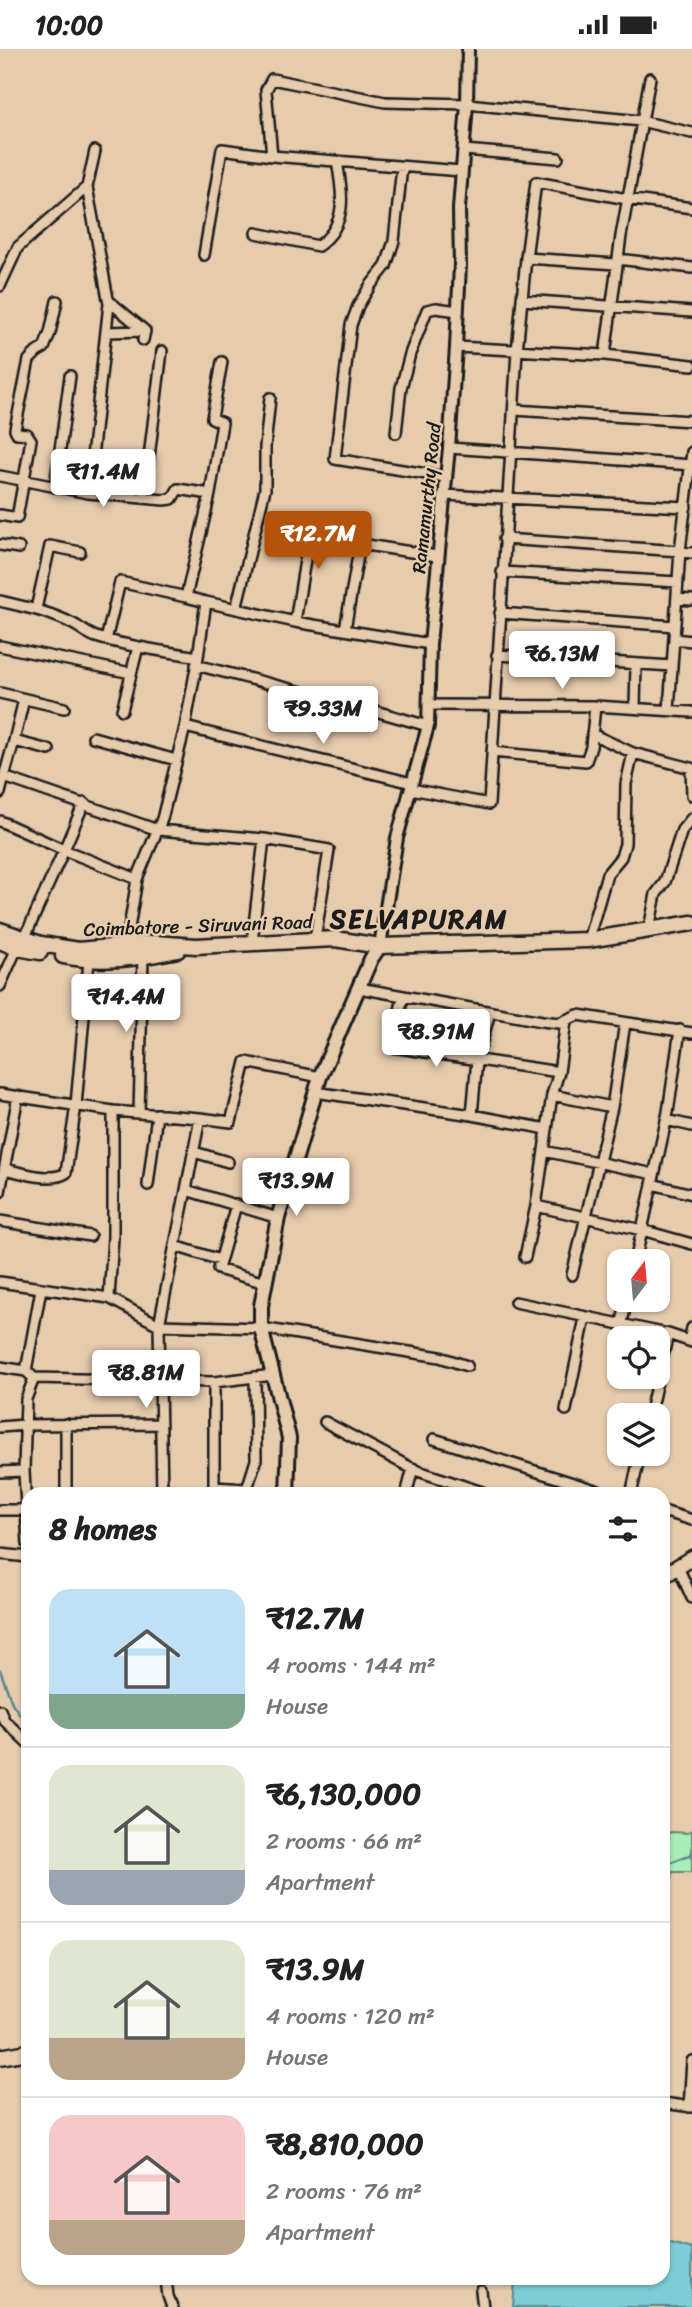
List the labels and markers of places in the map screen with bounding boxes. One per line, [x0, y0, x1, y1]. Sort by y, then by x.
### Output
pin: ₹11.4M [46, 449, 160, 509]
pin: ₹12.7M [261, 511, 375, 571]
pin: ₹6.13M [505, 631, 619, 691]
pin: ₹9.33M [266, 687, 380, 746]
pin: ₹14.4M [69, 975, 183, 1034]
pin: ₹8.91M [379, 1009, 493, 1069]
pin: ₹13.9M [239, 1159, 353, 1218]
pin: ₹8.81M [89, 1351, 203, 1410]

